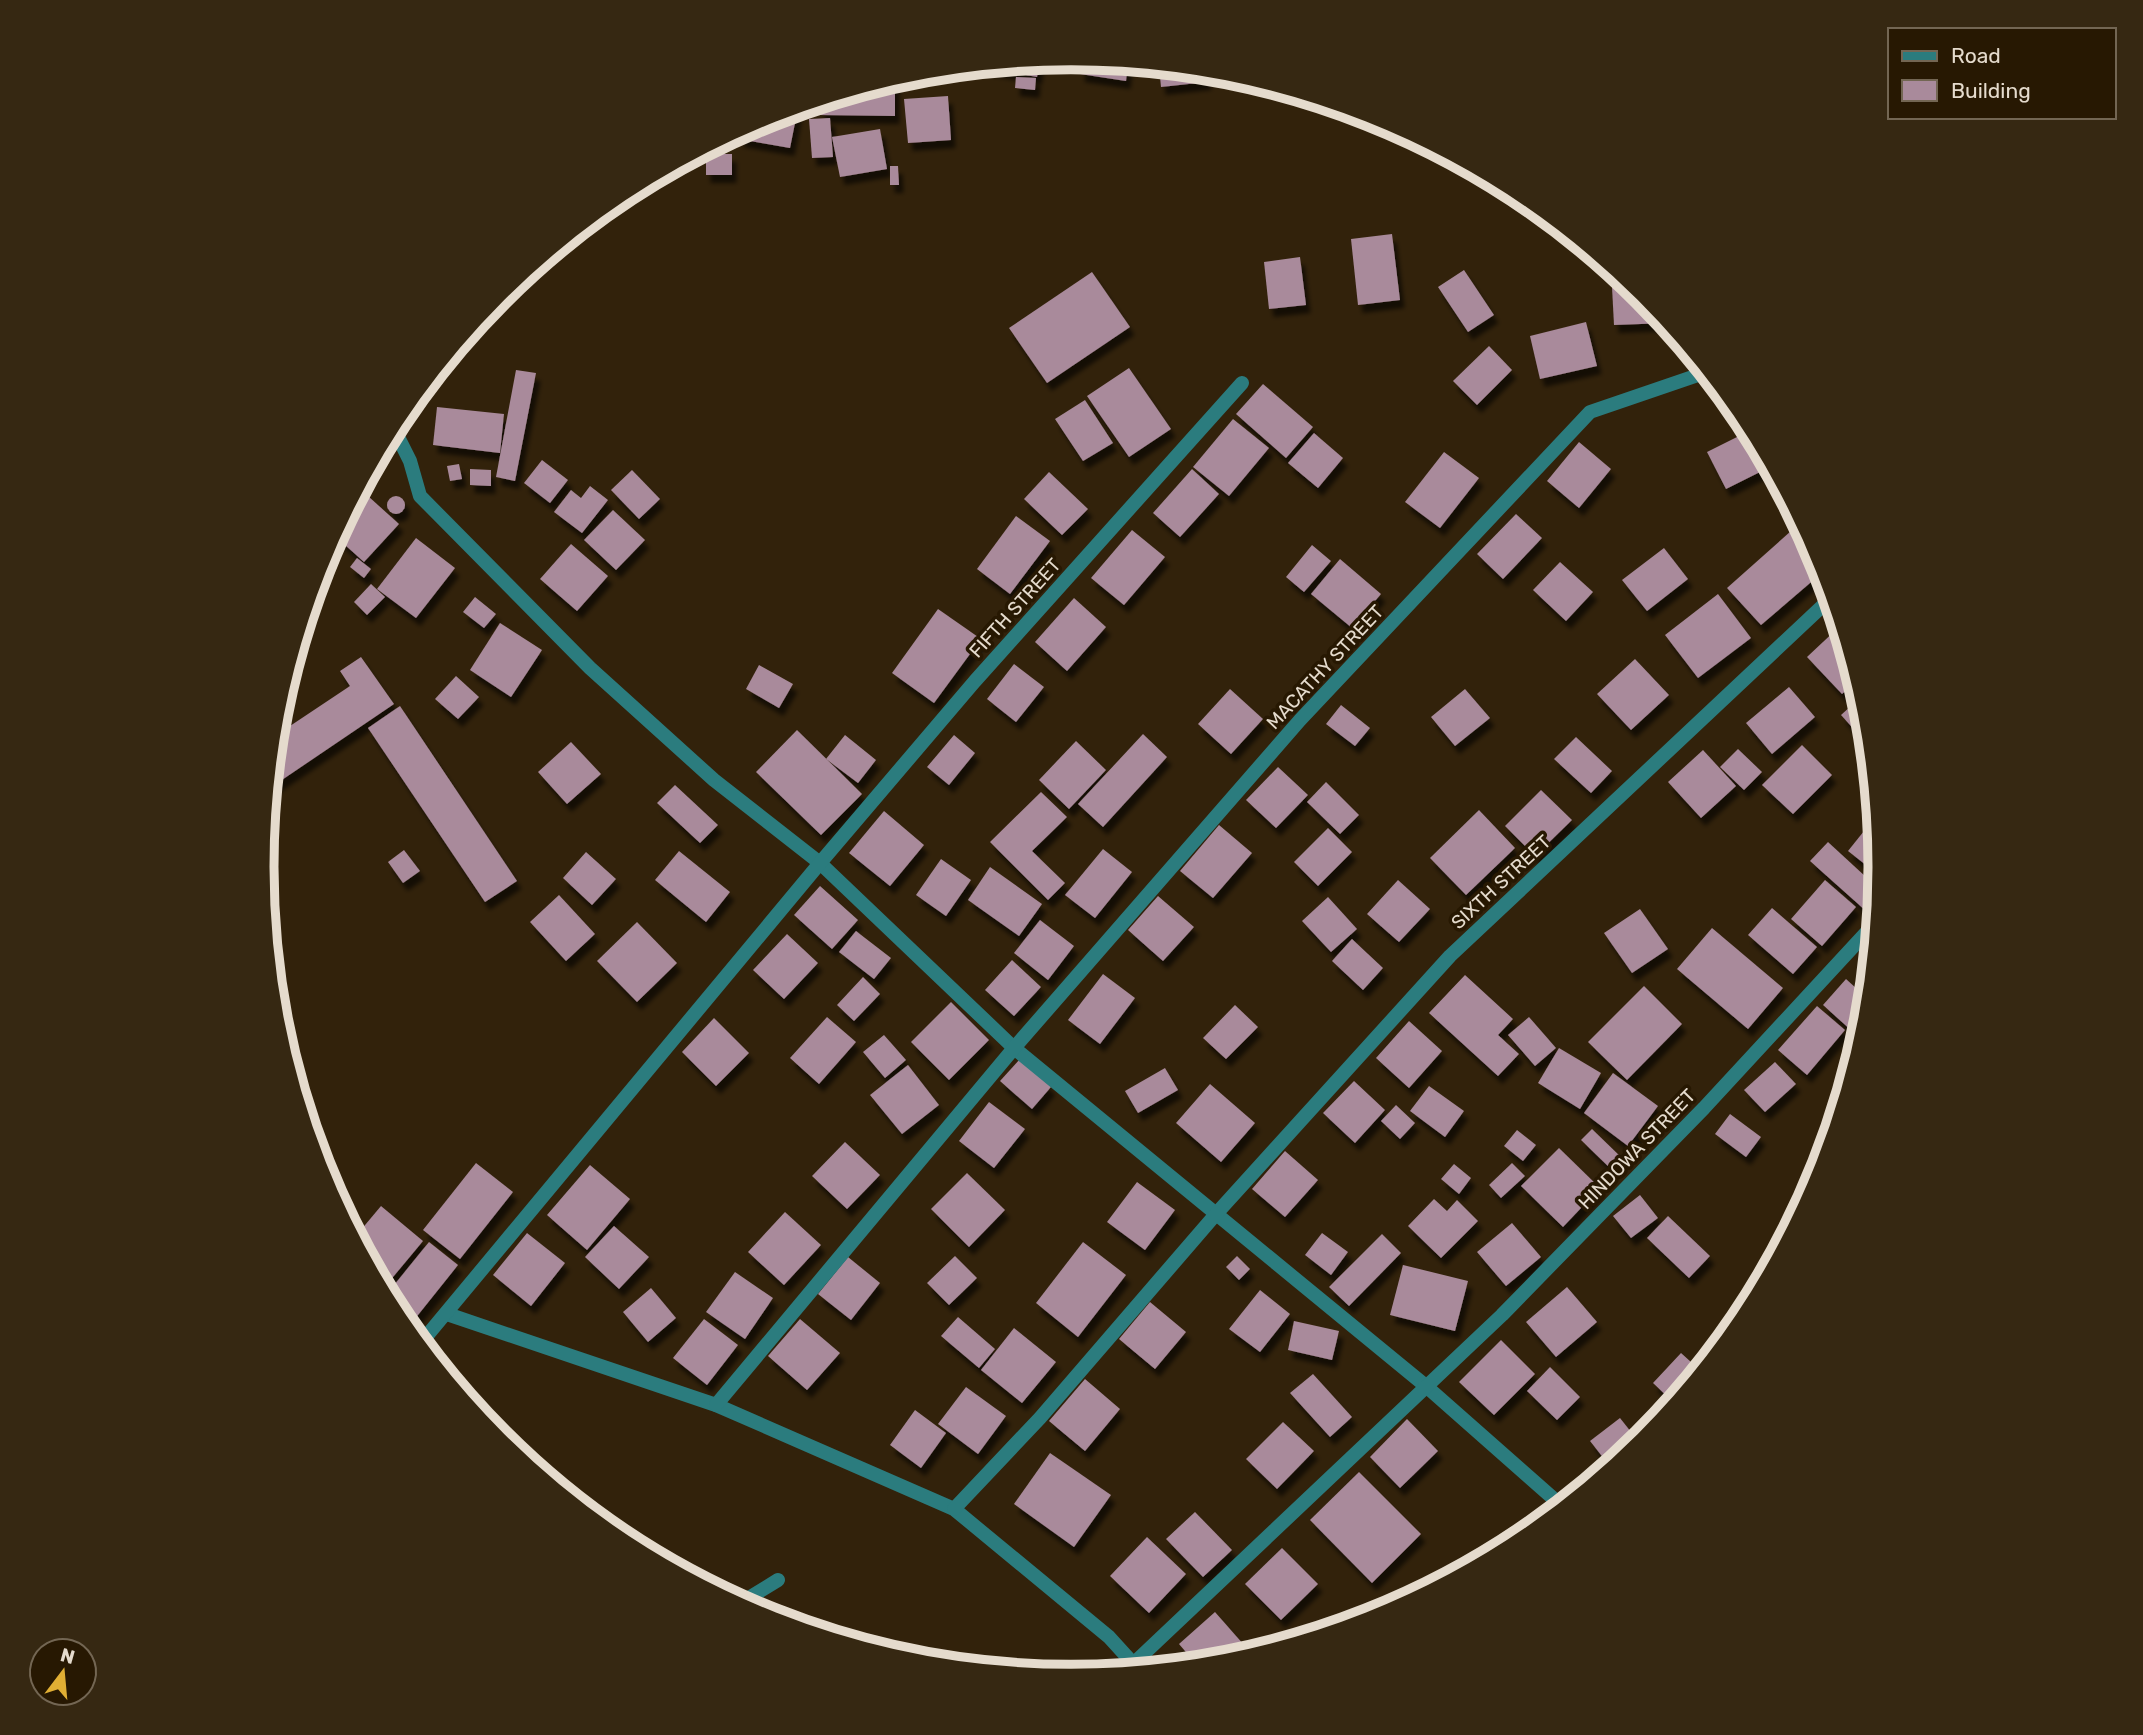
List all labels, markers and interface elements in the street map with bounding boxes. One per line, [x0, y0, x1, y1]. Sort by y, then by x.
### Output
legend [1888, 28, 2115, 119]
text: Road [1951, 43, 2001, 68]
text: Building [1951, 78, 2031, 103]
street label: FIFTH STREET [964, 554, 1066, 662]
street label: MACATHY STREET [1262, 600, 1388, 734]
street label: SIXTH STREET [1447, 830, 1555, 934]
street label: HINDOWA STREET [1574, 1084, 1700, 1214]
north arrow [28, 1637, 98, 1707]
text: N [58, 1643, 77, 1669]

